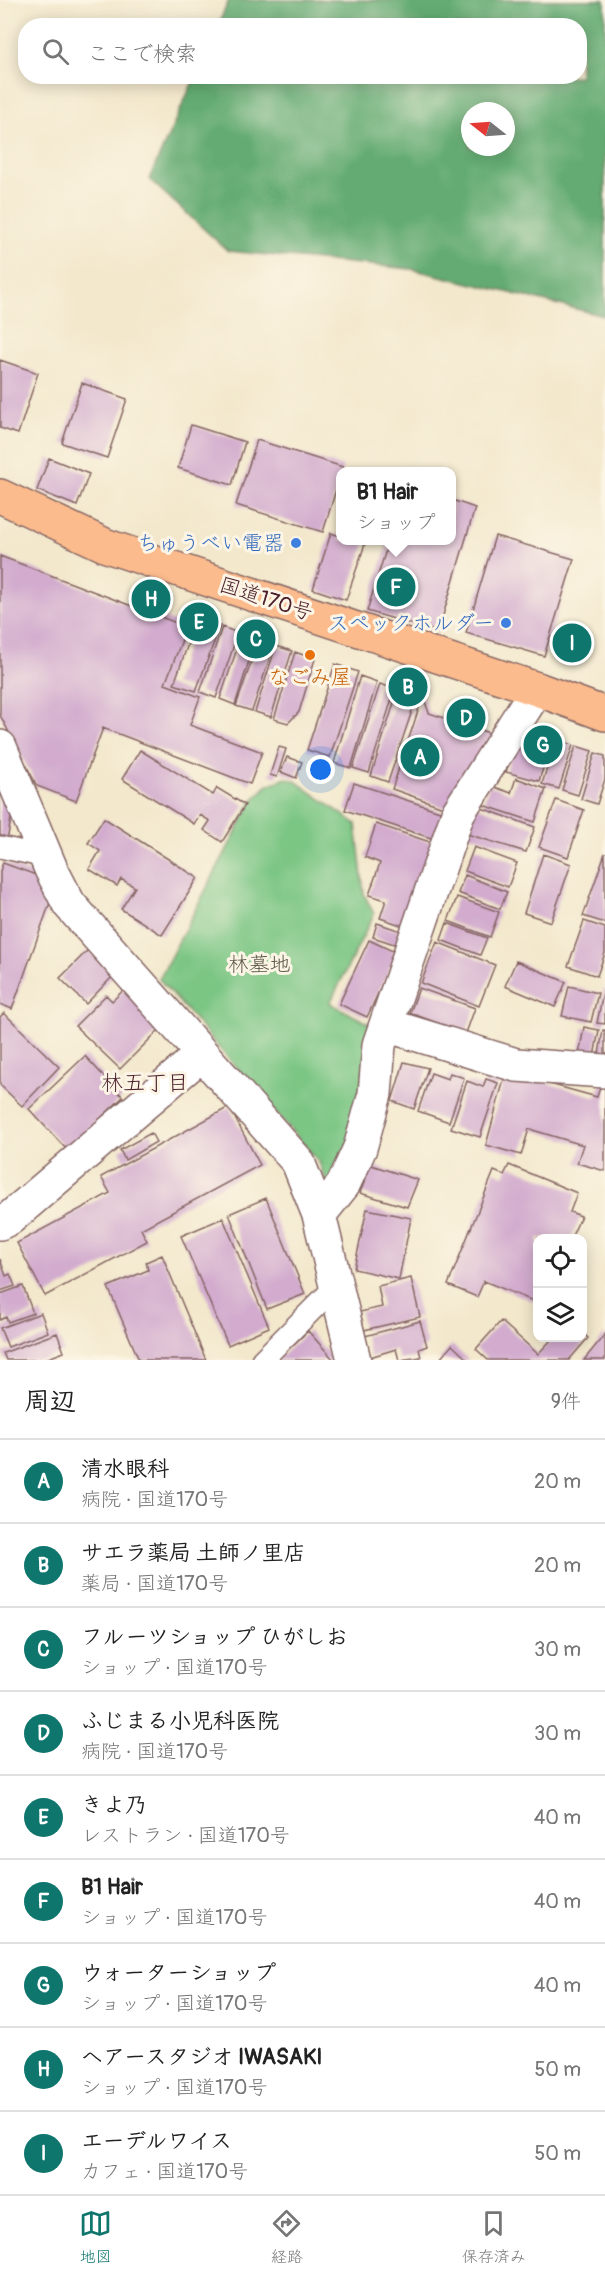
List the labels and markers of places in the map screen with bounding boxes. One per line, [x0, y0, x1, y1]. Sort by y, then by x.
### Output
place label: ちゅうべい電器 [137, 530, 284, 557]
marker: ちゅうべい電器 [289, 536, 303, 550]
pin: F [376, 564, 416, 610]
pin: H [132, 576, 170, 622]
pin: E [180, 600, 218, 644]
place label: スペックホルダー [328, 610, 494, 637]
pin: C [236, 616, 276, 662]
marker: スペックホルダー [499, 616, 513, 630]
pin: I [552, 620, 592, 666]
marker: なごみ屋 [303, 648, 317, 662]
place label: なごみ屋 [268, 664, 352, 691]
pin: B [388, 664, 428, 710]
pin: D [446, 696, 486, 740]
pin: G [524, 722, 562, 768]
pin: A [400, 734, 440, 780]

